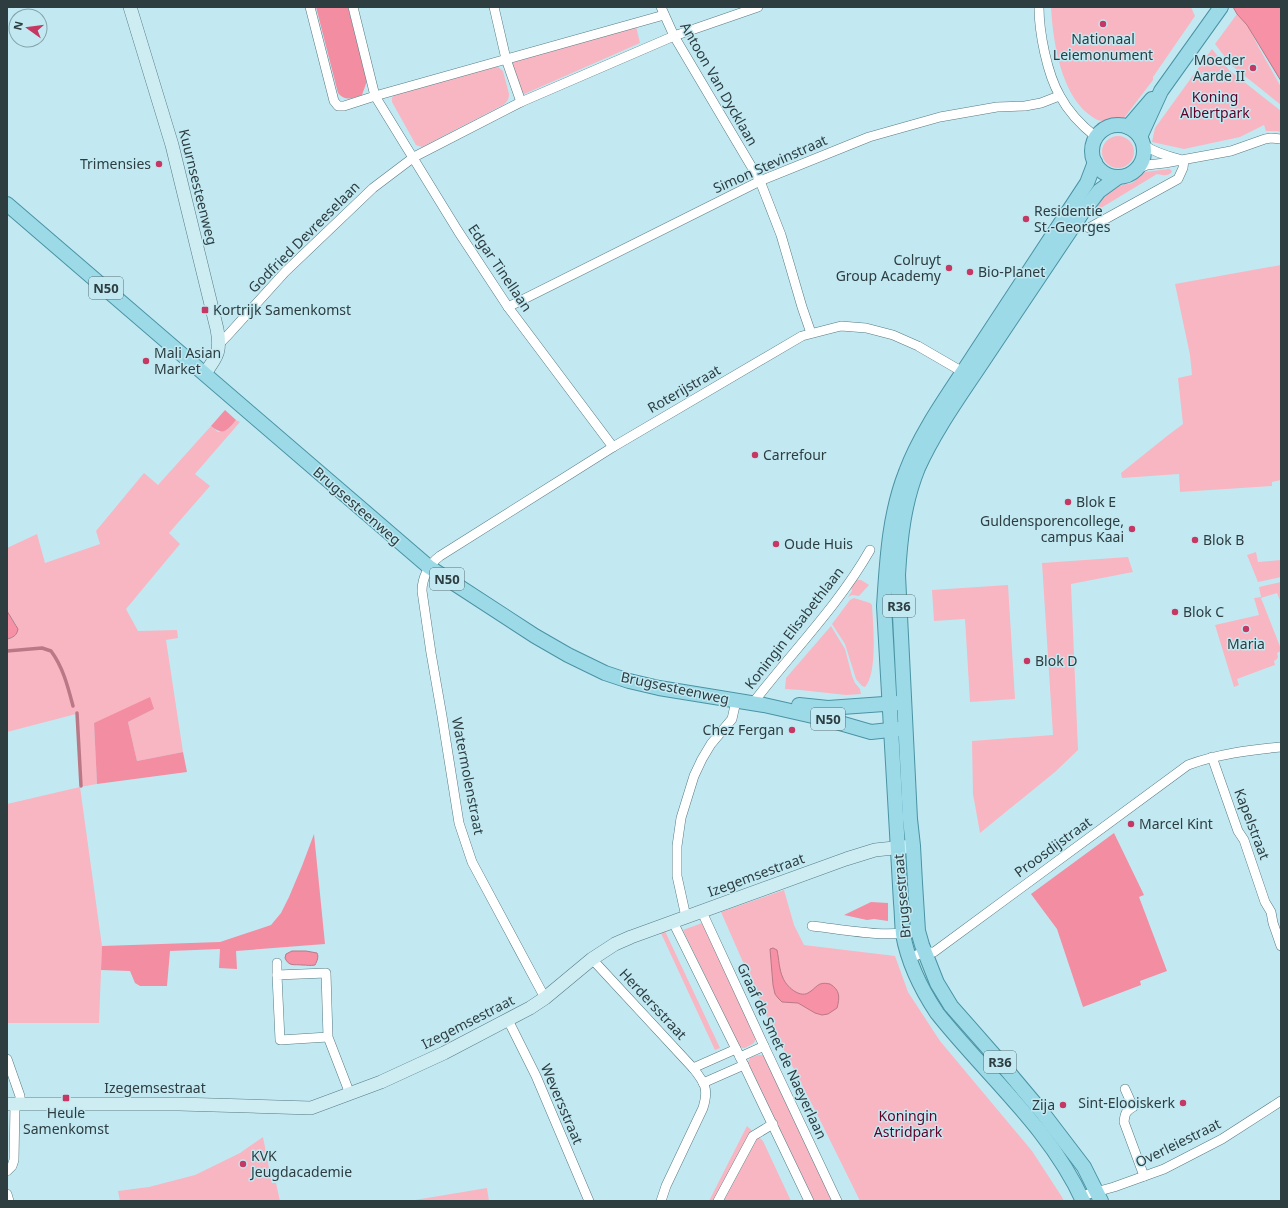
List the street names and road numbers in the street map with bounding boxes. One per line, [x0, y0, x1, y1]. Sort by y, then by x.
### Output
street label: Antoon Van Dycklaan [676, 19, 763, 149]
street label: Kuurnsesteenweg [175, 127, 222, 247]
street label: Simon Stevinstraat [710, 130, 830, 197]
street label: Godfried Devreeselaan [244, 177, 364, 297]
street label: Edgar Tinellaan [464, 220, 537, 315]
road number: N50 [89, 277, 123, 299]
street label: Roterijstraat [644, 360, 724, 417]
street label: Brugsesteenweg [309, 462, 405, 549]
street label: Koningin Elisabethlaan [740, 563, 847, 693]
road number: N50 [430, 568, 464, 590]
road number: R36 [883, 595, 915, 617]
street label: Brugsesteenweg [619, 667, 731, 708]
road number: N50 [811, 708, 845, 730]
street label: Watermolenstraat [448, 716, 489, 836]
street label: Kapelstraat [1230, 786, 1275, 862]
street label: Proosdijstraat [1010, 812, 1095, 881]
street label: Izegemsestraat [705, 848, 807, 901]
street label: Brugsestraat [888, 853, 915, 939]
street label: Graaf de Smet de Naeyerlaan [733, 960, 832, 1142]
street label: Herdersstraat [615, 964, 691, 1043]
street label: Izegemsestraat [418, 990, 517, 1053]
road number: R36 [984, 1051, 1016, 1073]
street label: Weversstraat [537, 1061, 588, 1147]
street label: Izegemsestraat [104, 1078, 206, 1097]
street label: Overleiestraat [1132, 1114, 1224, 1171]

